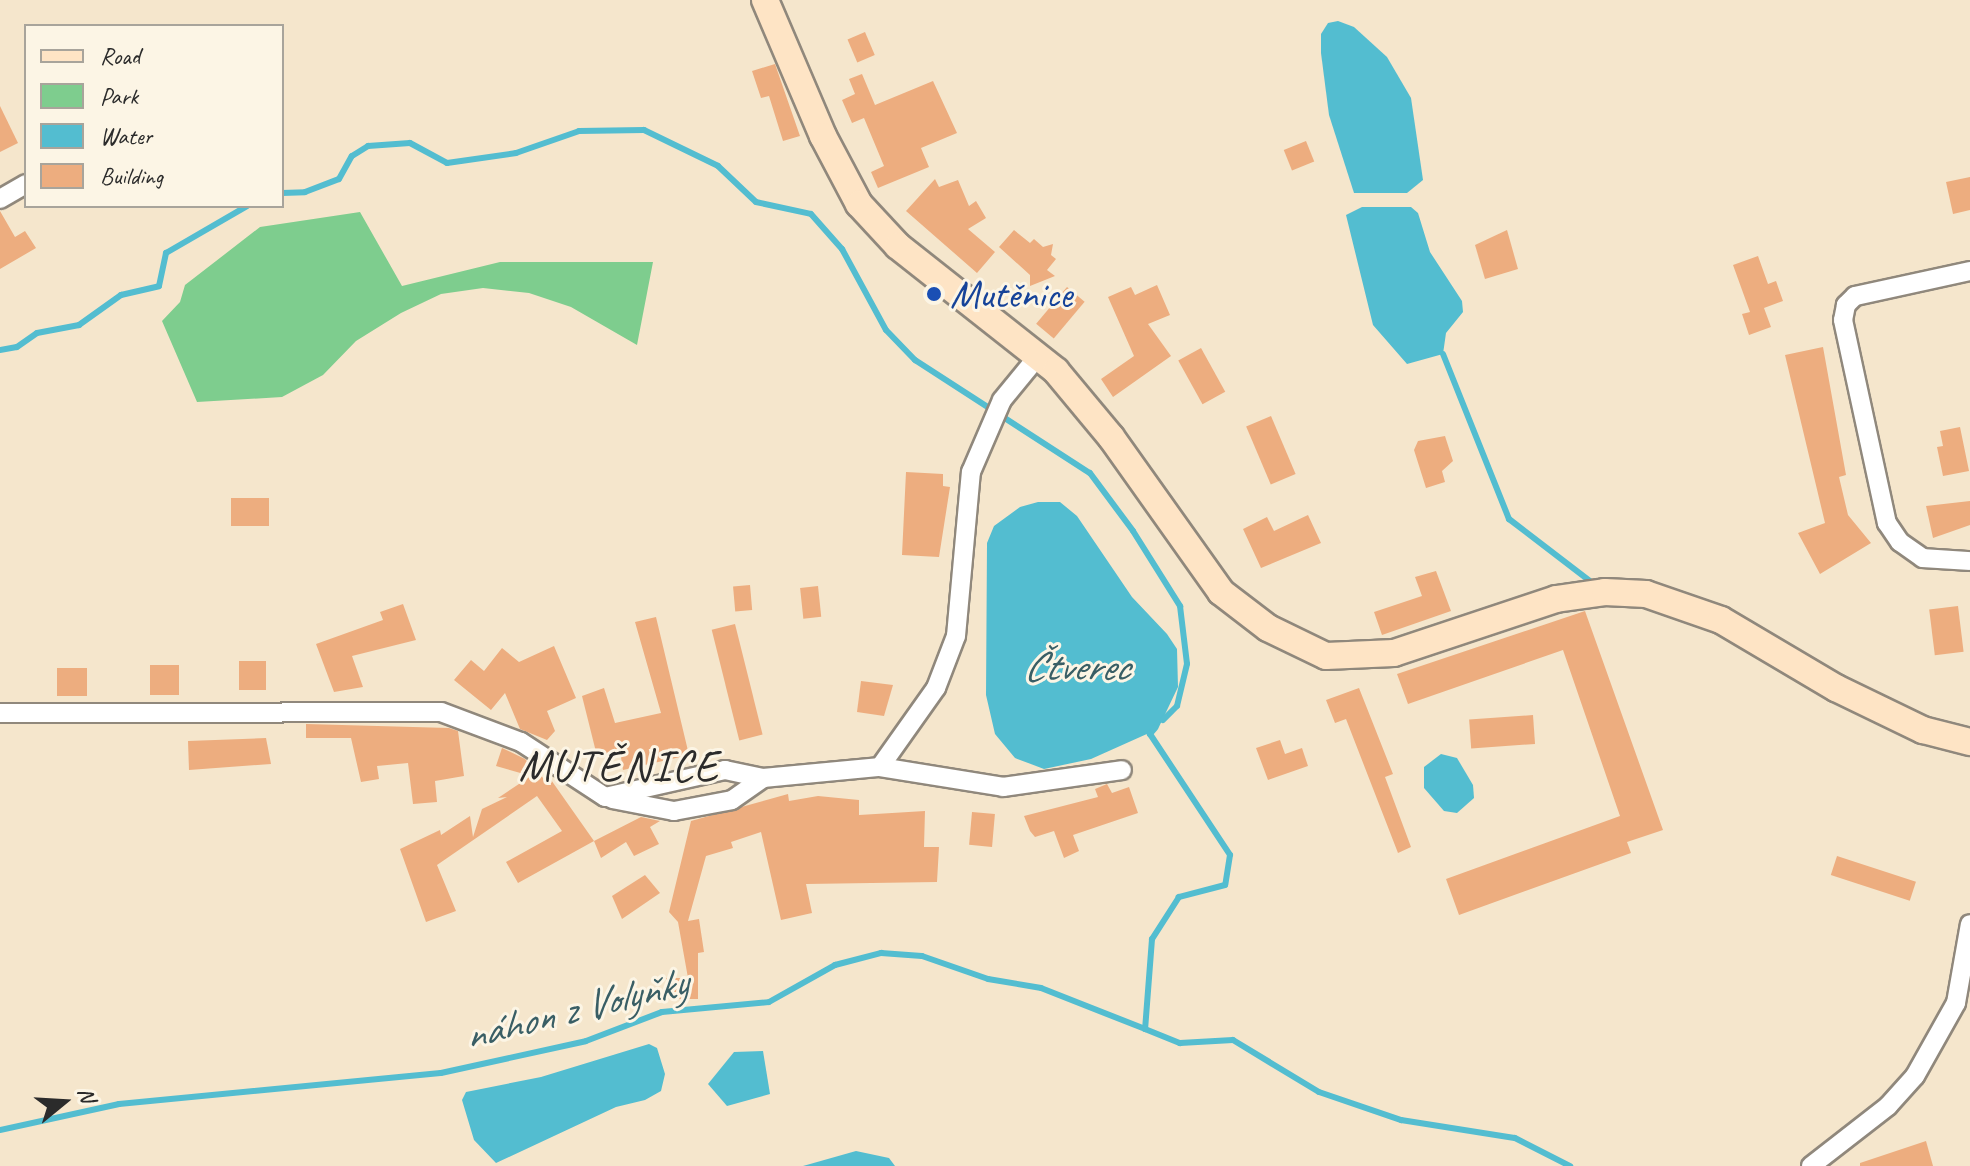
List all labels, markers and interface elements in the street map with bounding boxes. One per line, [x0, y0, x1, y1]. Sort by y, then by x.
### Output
legend [24, 24, 284, 208]
text: Road [100, 41, 140, 71]
text: Park [100, 81, 138, 111]
text: Water [100, 121, 152, 151]
text: Building [100, 161, 163, 191]
place label: Mutěnice [950, 270, 1072, 318]
marker: Mutěnice [925, 285, 943, 303]
water label: Čtverec [1023, 642, 1129, 692]
district label: MUTĚNICE [518, 740, 720, 792]
water label: náhon z Volyňky [458, 958, 692, 1062]
north arrow [24, 1062, 104, 1142]
text: N [71, 1084, 102, 1105]

